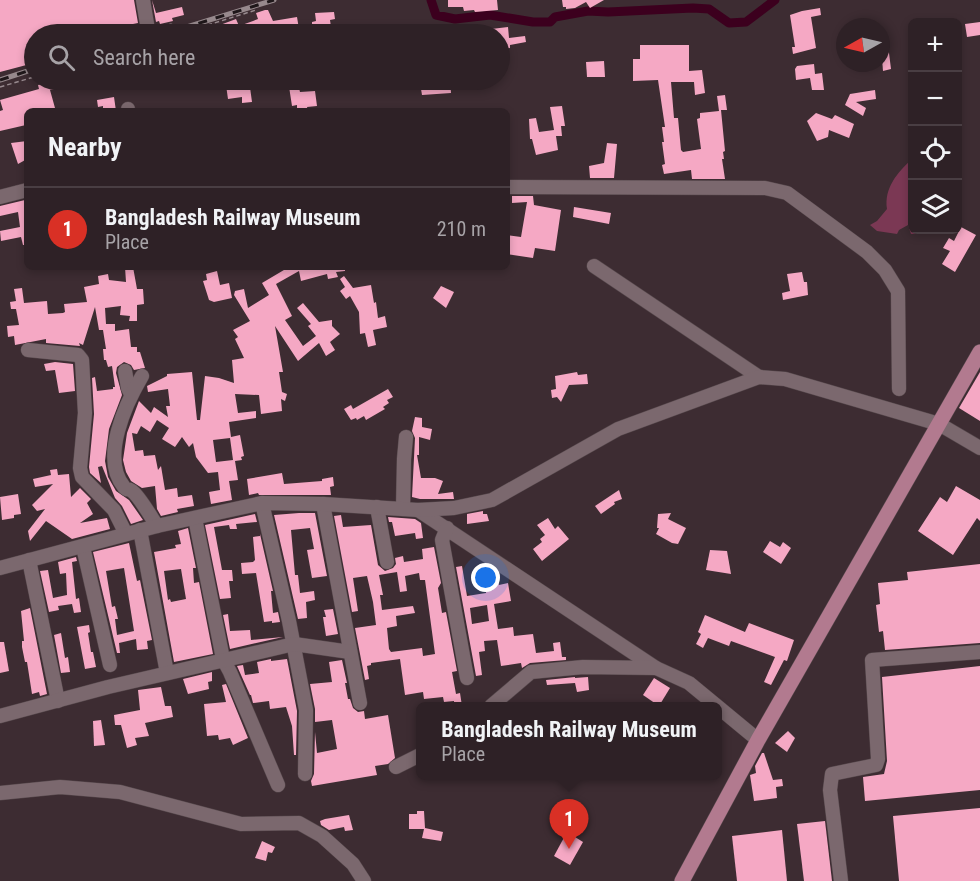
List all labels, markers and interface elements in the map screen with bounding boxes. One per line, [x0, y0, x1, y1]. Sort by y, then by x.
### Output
north arrow [836, 18, 890, 72]
map controls [908, 18, 962, 234]
button: + [908, 18, 962, 72]
search box [24, 24, 510, 90]
icon: search [45, 41, 78, 74]
text: Search here [93, 45, 195, 70]
button: − [908, 72, 962, 126]
button: locate [908, 126, 962, 180]
text: Nearby [48, 132, 122, 162]
button: layers [908, 180, 962, 234]
text: Bangladesh Railway Museum [105, 205, 361, 230]
text: 1 [62, 217, 73, 241]
text: 210 m [437, 217, 486, 241]
text: Place [105, 230, 149, 254]
your location [471, 563, 500, 592]
popup [416, 702, 722, 780]
text: Bangladesh Railway Museum [441, 717, 697, 742]
text: Place [441, 742, 485, 766]
pin: 1 [550, 800, 588, 849]

